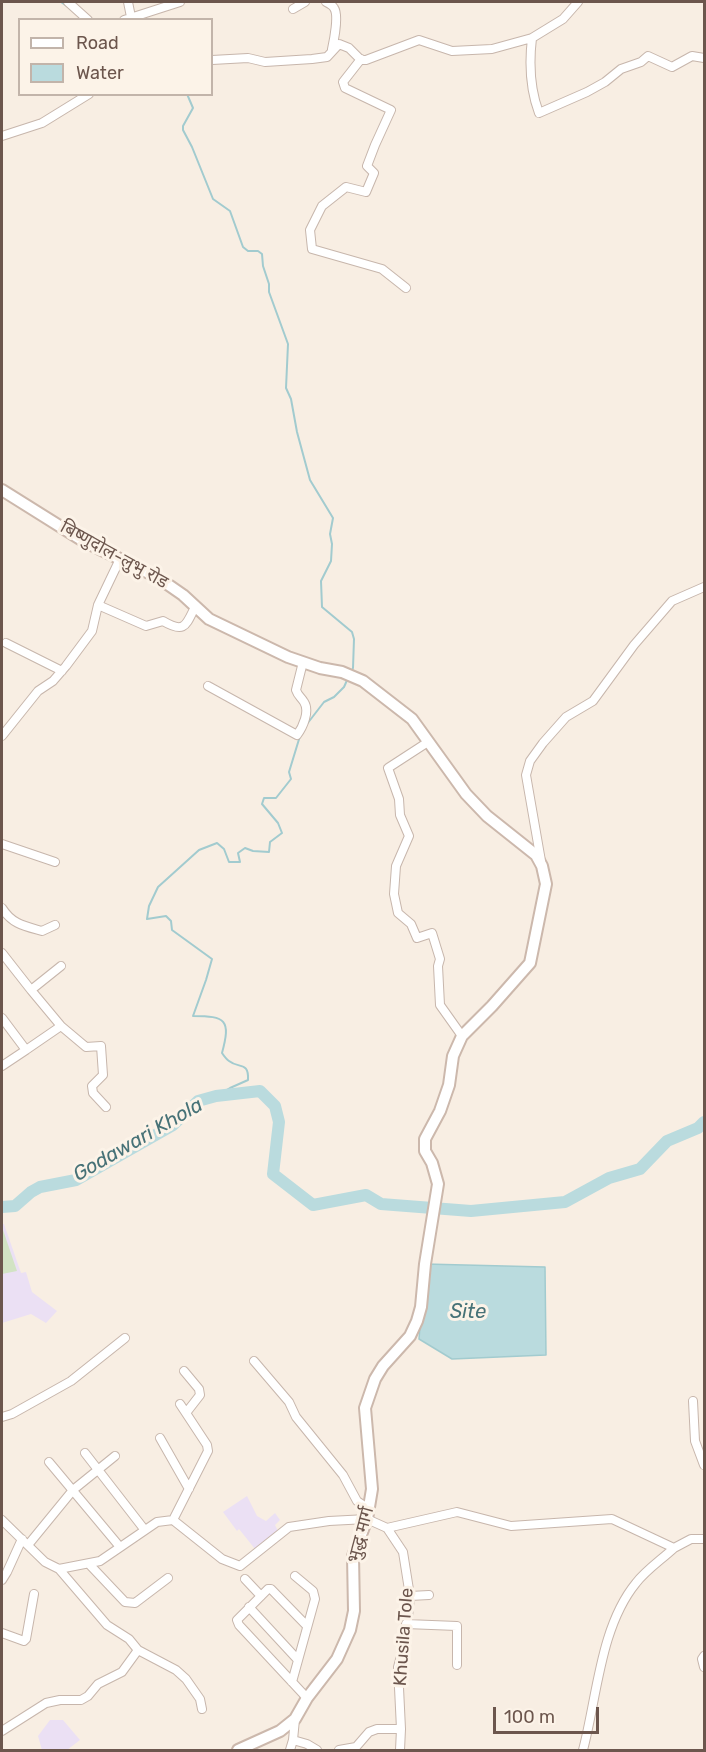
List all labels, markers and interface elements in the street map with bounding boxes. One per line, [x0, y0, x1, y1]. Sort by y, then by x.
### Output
legend [18, 18, 213, 96]
text: Road [76, 32, 119, 54]
text: Water [76, 62, 124, 84]
street label: बिष्णुदोल-लुभु रोड [56, 517, 172, 593]
water label: Godawari Khola [69, 1093, 207, 1187]
water label: Site [450, 1300, 486, 1324]
street label: भुद्ध मार्ग [343, 1505, 379, 1565]
street label: Khusila Tole [390, 1587, 418, 1687]
scale bar [496, 1695, 602, 1733]
text: 100 m [504, 1706, 555, 1728]

